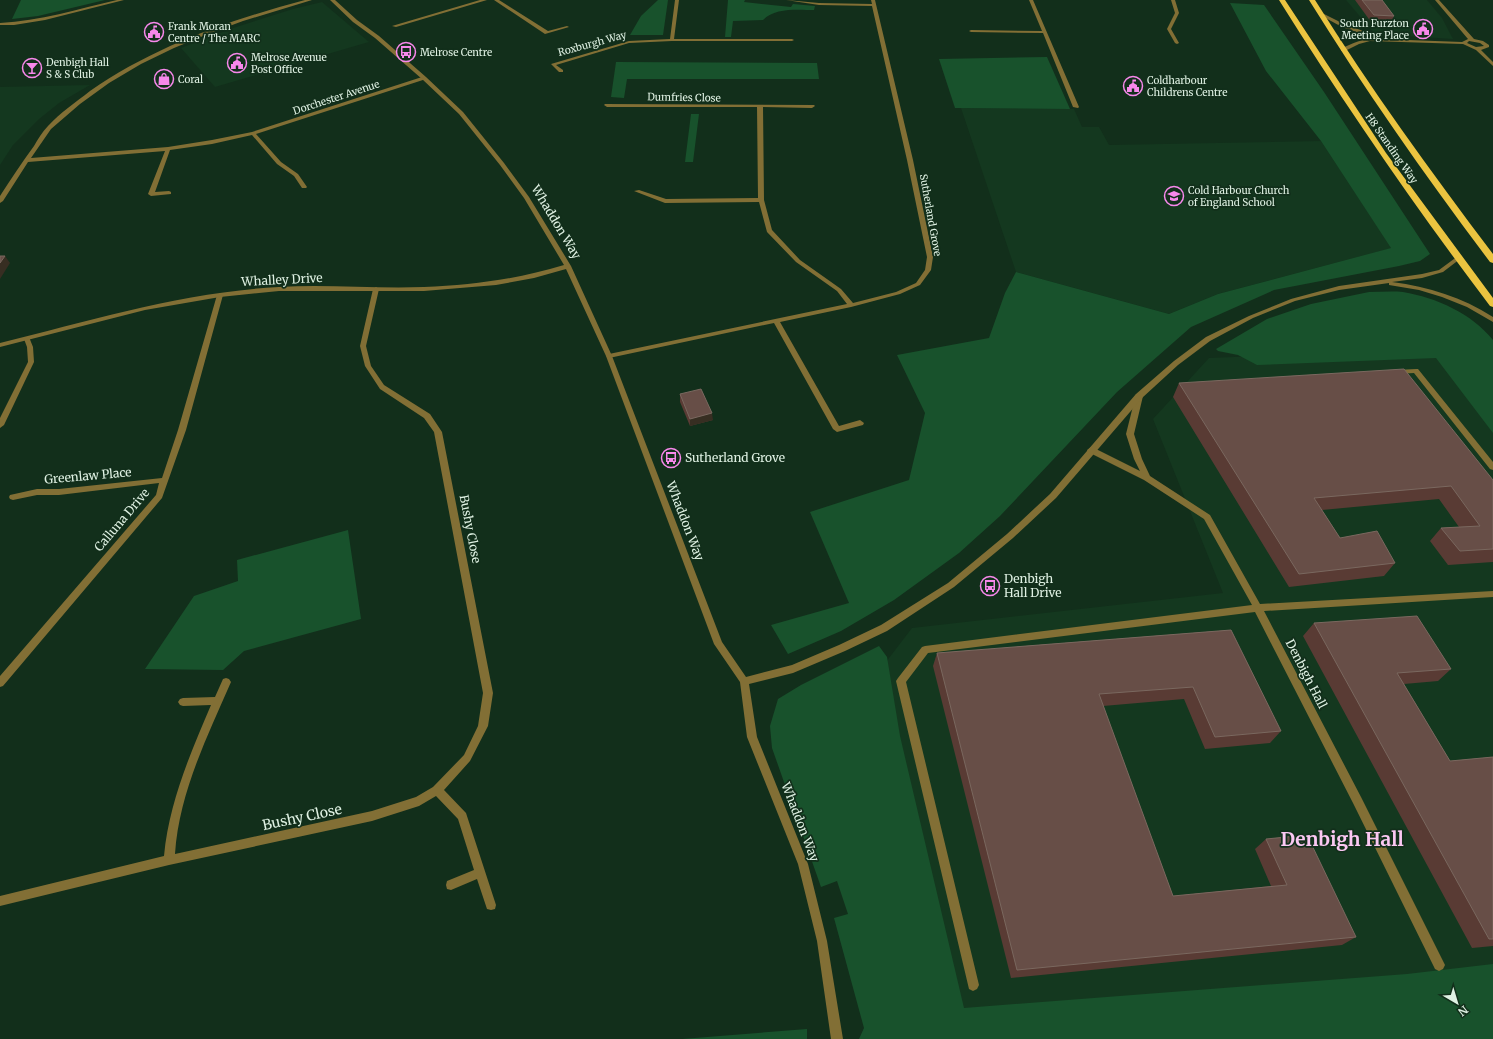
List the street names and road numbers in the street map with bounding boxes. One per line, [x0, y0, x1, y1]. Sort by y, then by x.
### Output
street label: Roxburgh Way [556, 28, 628, 59]
street label: Dorchester Avenue [291, 77, 381, 118]
street label: Dumfries Close [647, 90, 721, 105]
street label: H8 Standing Way [1363, 111, 1421, 186]
street label: Sutherland Grove [917, 173, 944, 257]
street label: Whaddon Way [528, 181, 584, 261]
street label: Whalley Drive [240, 270, 323, 289]
street label: Greenlaw Place [44, 464, 132, 487]
street label: Whaddon Way [663, 478, 707, 563]
street label: Calluna Drive [91, 485, 152, 554]
street label: Bushy Close [457, 493, 484, 564]
street label: Denbigh Hall [1283, 637, 1330, 711]
street label: Whaddon Way [778, 779, 822, 864]
street label: Bushy Close [261, 800, 343, 834]

